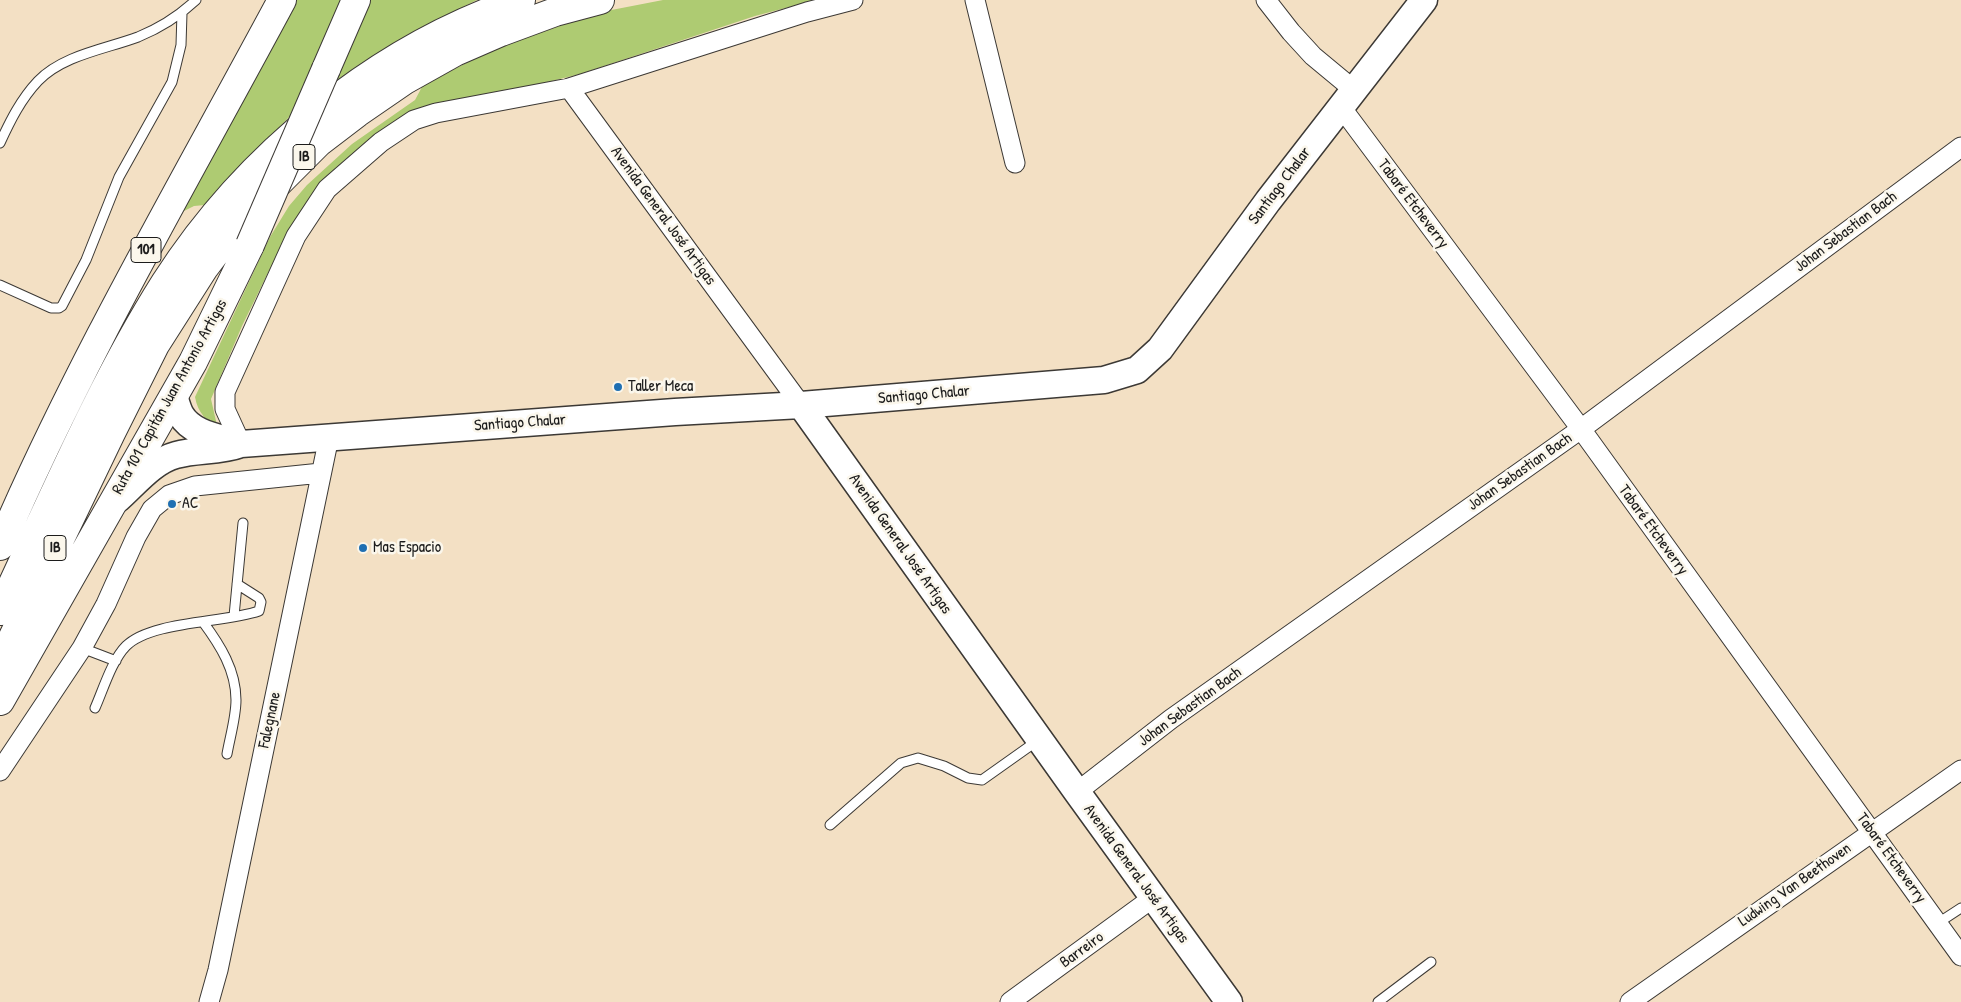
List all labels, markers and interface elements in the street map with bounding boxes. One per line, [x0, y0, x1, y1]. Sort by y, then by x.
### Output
street label: Avenida General José Artigas [606, 143, 720, 289]
road number: IB [293, 144, 315, 170]
street label: Santiago Chalar [1245, 144, 1315, 228]
street label: Tabaré Etcheverry [1373, 156, 1453, 252]
street label: Johan Sebastian Bach [1791, 187, 1901, 277]
road number: 101 [131, 238, 161, 262]
street label: Ruta 101 Capitán Juan Antonio Artigas [108, 296, 232, 498]
place label: Taller Meca [628, 377, 693, 397]
marker: Taller Meca [612, 381, 624, 393]
street label: Santiago Chalar [877, 381, 971, 409]
street label: Santiago Chalar [473, 410, 567, 436]
street label: Johan Sebastian Bach [1464, 429, 1576, 515]
street label: Avenida General José Artigas [844, 470, 956, 618]
street label: Tabaré Etcheverry [1614, 481, 1692, 579]
place label: AC [182, 494, 199, 514]
marker: AC [166, 498, 178, 510]
road number: IB [44, 536, 66, 560]
place label: Mas Espacio [373, 538, 441, 558]
marker: Mas Espacio [357, 542, 369, 554]
street label: Johan Sebastian Bach [1135, 663, 1245, 751]
street label: Falegnane [255, 690, 285, 750]
street label: Avenida General José Artigas [1079, 801, 1193, 947]
street label: Tabaré Etcheverry [1852, 809, 1930, 907]
street label: Ludwing Van Beethoven [1735, 839, 1855, 931]
street label: Barreiro [1056, 928, 1108, 972]

